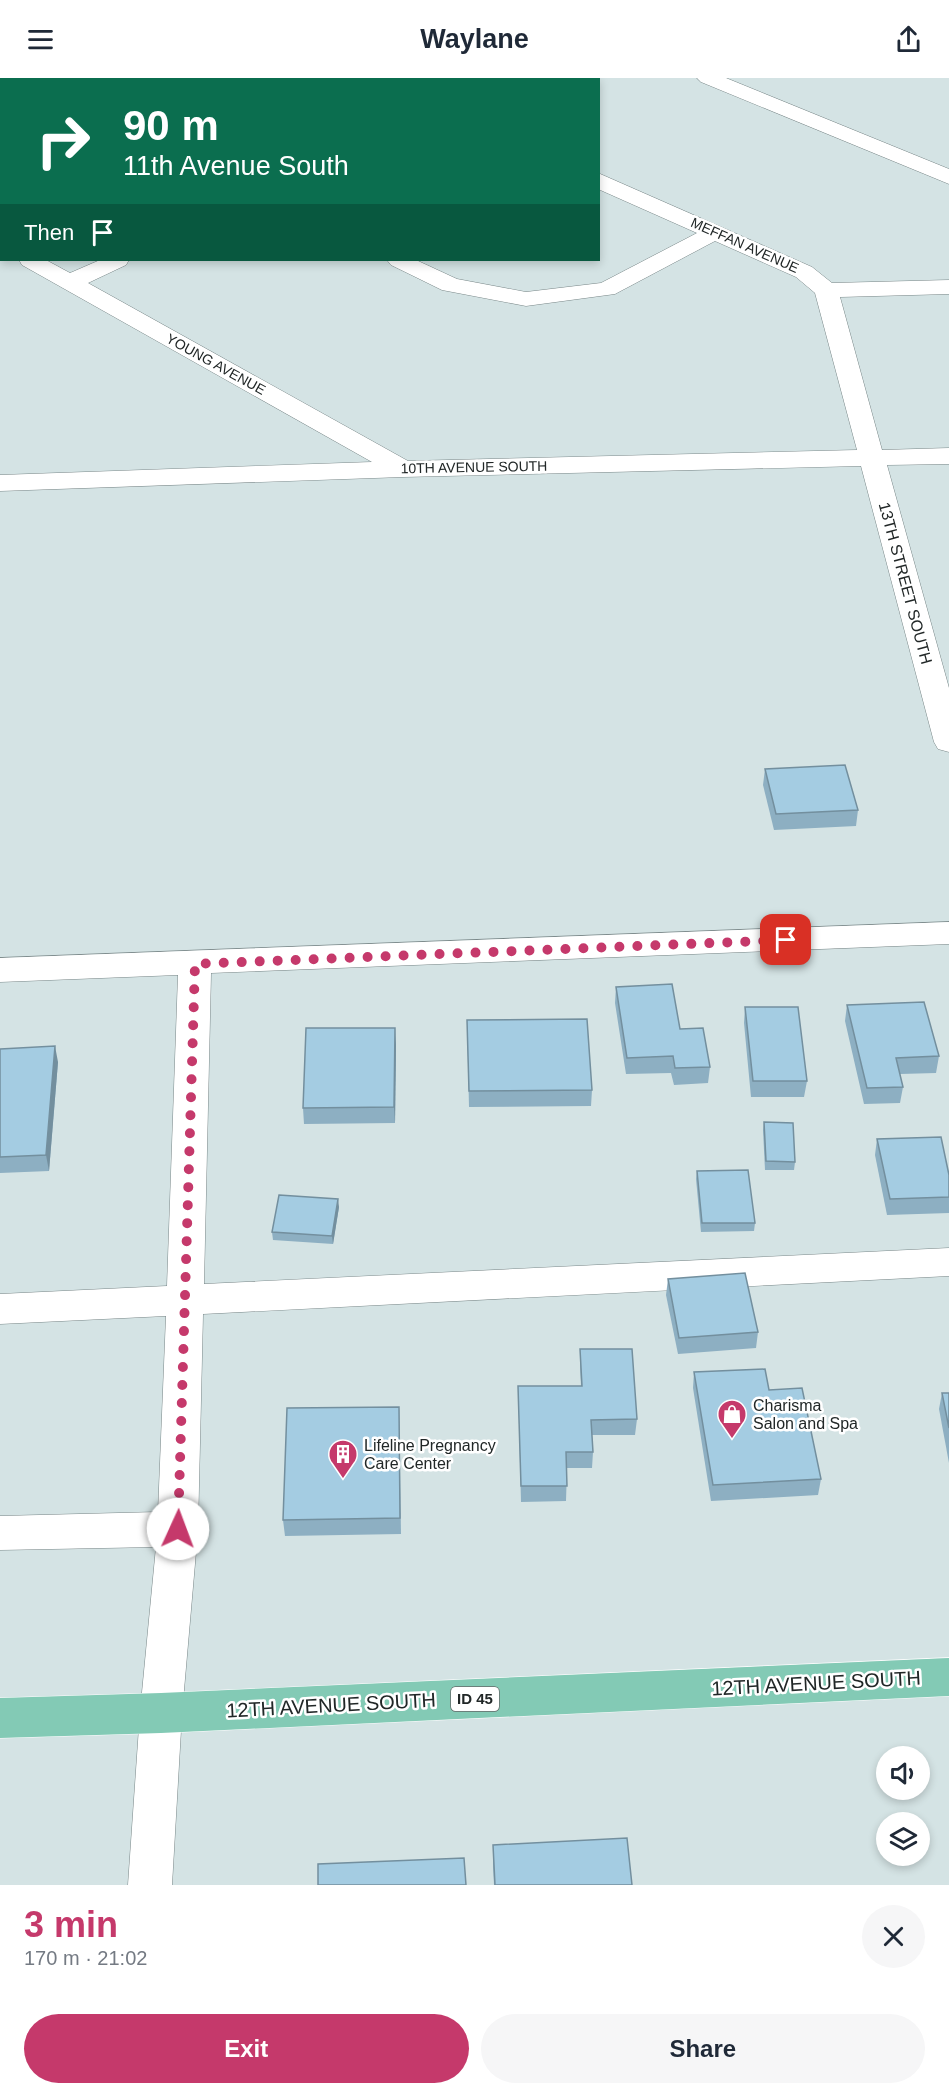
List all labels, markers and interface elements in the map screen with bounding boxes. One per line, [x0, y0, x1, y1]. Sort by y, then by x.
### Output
icon: menu [24, 23, 57, 56]
icon: share [892, 23, 925, 56]
text: Waylane [420, 24, 529, 54]
icon: right [24, 102, 102, 180]
text: 90 m [123, 102, 219, 149]
text: 11th Avenue South [123, 151, 349, 181]
street label: MEFFAN AVENUE [689, 214, 801, 276]
icon: arrive [86, 216, 119, 249]
text: Then [24, 220, 74, 245]
street label: YOUNG AVENUE [164, 330, 268, 398]
street label: 10TH AVENUE SOUTH [400, 458, 548, 476]
street label: 13TH STREET SOUTH [876, 500, 935, 666]
pin [760, 914, 811, 965]
icon: arrive [769, 923, 802, 956]
place label: Charisma Salon and Spa [753, 1397, 858, 1432]
shop icon: Charisma Salon and Spa [716, 1398, 748, 1440]
place label: Lifeline Pregnancy Care Center [364, 1437, 496, 1472]
building icon: Lifeline Pregnancy Care Center [327, 1438, 359, 1480]
position arrow [146, 1497, 210, 1561]
street label: 12TH AVENUE SOUTH [711, 1667, 921, 1699]
road number: ID 45 [451, 1687, 499, 1711]
street label: 12TH AVENUE SOUTH [226, 1689, 436, 1721]
map controls [876, 1746, 930, 1866]
button: sound [876, 1746, 930, 1800]
button: layers [876, 1812, 930, 1866]
text: 3 min [24, 1904, 118, 1945]
button: close [862, 1905, 925, 1968]
text: 170 m · 21:02 [24, 1947, 147, 1969]
button: Exit [24, 2014, 469, 2083]
button: Share [481, 2014, 925, 2083]

